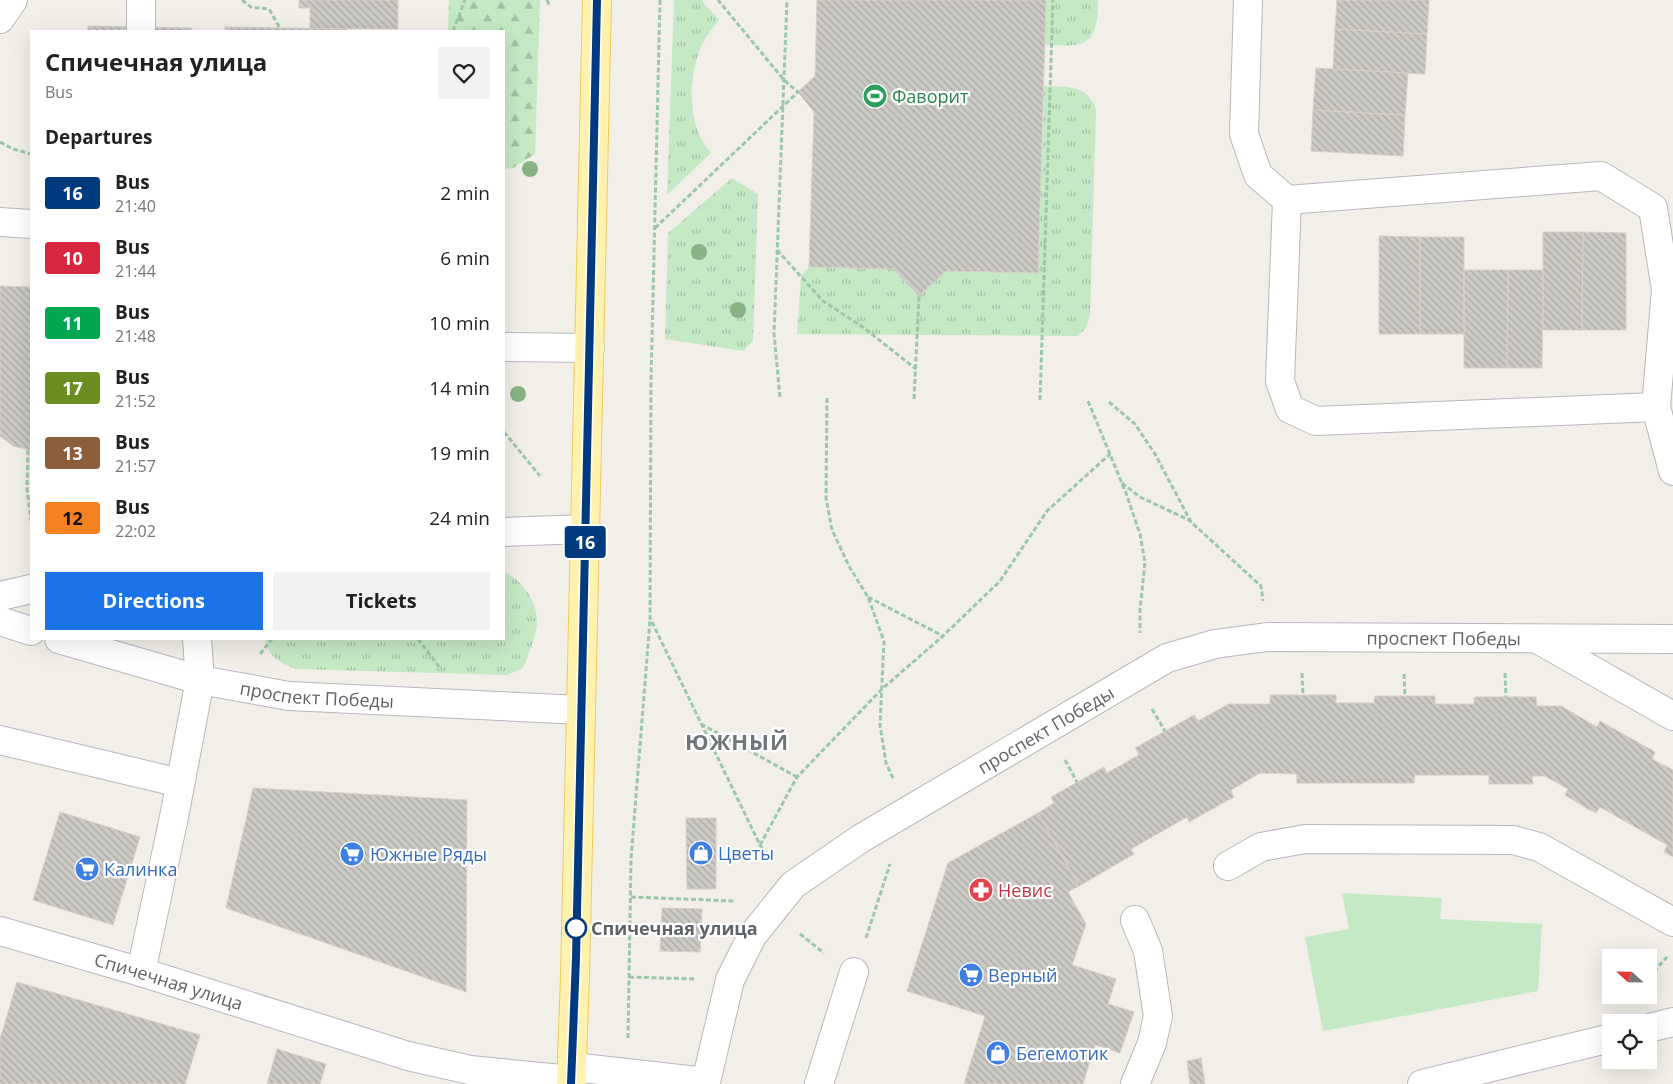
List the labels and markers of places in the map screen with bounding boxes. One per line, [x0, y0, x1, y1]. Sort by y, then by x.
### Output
sports icon: Фаворит [862, 83, 888, 109]
place label: Фаворит [892, 84, 969, 108]
shop icon: Цветы [688, 840, 714, 866]
supermarket icon: Южные Ряды [339, 841, 365, 867]
place label: Цветы [718, 841, 774, 865]
place label: Южные Ряды [370, 842, 487, 866]
supermarket icon: Калинка [74, 856, 100, 882]
place label: Калинка [104, 857, 177, 881]
pharmacy icon: Невис [968, 877, 994, 903]
place label: Невис [998, 878, 1052, 902]
place label: Спичечная улица [591, 916, 758, 940]
marker: Спичечная улица [565, 917, 587, 939]
supermarket icon: Верный [958, 962, 984, 988]
place label: Верный [988, 963, 1057, 987]
shop icon: Бегемотик [985, 1040, 1011, 1066]
place label: Бегемотик [1016, 1041, 1109, 1065]

